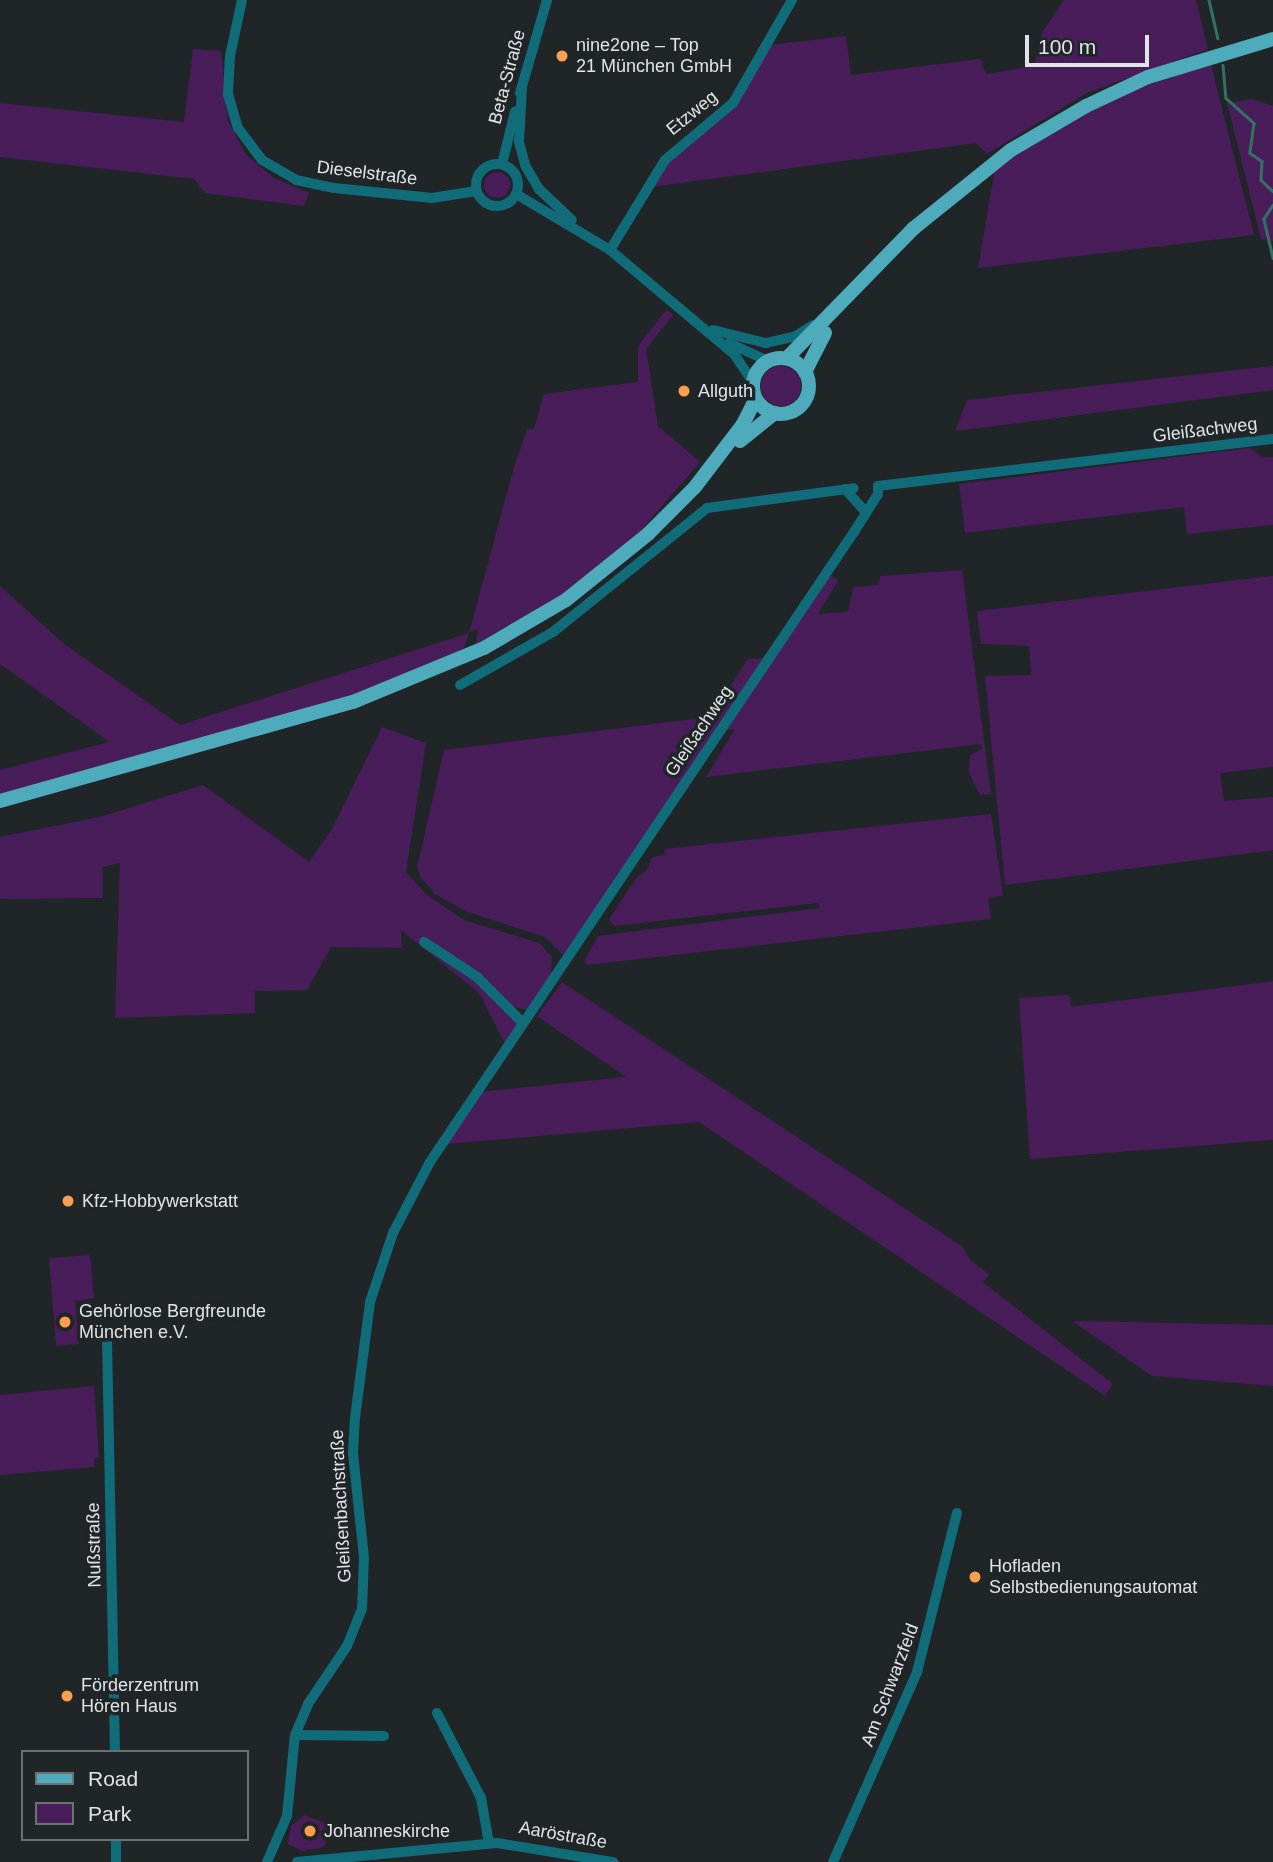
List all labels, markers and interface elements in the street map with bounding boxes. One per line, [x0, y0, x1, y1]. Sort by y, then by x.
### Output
scale bar [1028, 21, 1152, 65]
street label: Beta-Straße [484, 27, 530, 127]
place label: nine2one – Top 21 München GmbH [576, 35, 732, 78]
text: 100 m [1038, 35, 1096, 58]
marker: nine2one – Top 21 München GmbH [554, 48, 570, 64]
street label: Etzweg [662, 86, 722, 140]
street label: Dieselstraße [316, 156, 418, 190]
place label: Allguth [698, 380, 753, 402]
marker: Allguth [676, 383, 692, 399]
street label: Gleißachweg [1152, 413, 1258, 447]
street label: Gleißachweg [661, 681, 737, 781]
place label: Kfz-Hobbywerkstatt [82, 1190, 238, 1212]
marker: Kfz-Hobbywerkstatt [60, 1193, 76, 1209]
place label: Gehörlose Bergfreunde München e.V. [79, 1301, 266, 1344]
marker: Gehörlose Bergfreunde München e.V. [57, 1314, 73, 1330]
street label: Gleißenbachstraße [326, 1429, 356, 1583]
street label: Nußstraße [82, 1502, 106, 1588]
place label: Hofladen Selbstbedienungsautomat [989, 1556, 1197, 1598]
marker: Hofladen Selbstbedienungsautomat [967, 1569, 983, 1585]
street label: Am Schwarzfeld [857, 1620, 923, 1750]
place label: Förderzentrum Hören Haus [81, 1675, 199, 1718]
marker: Förderzentrum Hören Haus [59, 1688, 75, 1704]
legend [21, 1750, 248, 1841]
text: Road [88, 1767, 138, 1790]
text: Park [88, 1802, 131, 1825]
street label: Aaröstraße [517, 1817, 609, 1853]
place label: Johanneskirche [324, 1820, 450, 1842]
marker: Johanneskirche [302, 1823, 318, 1839]

